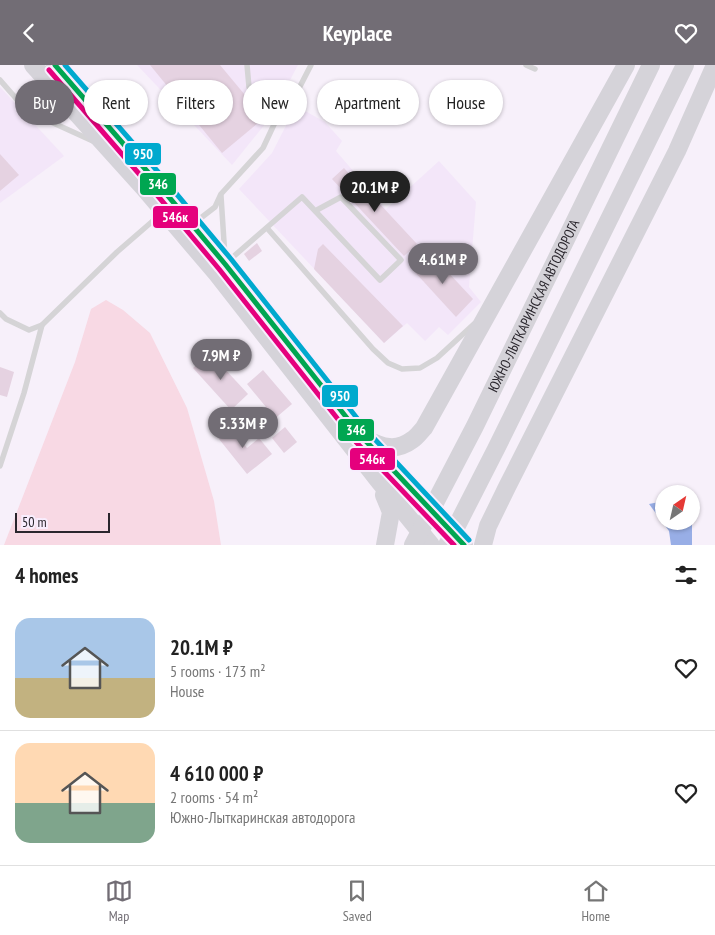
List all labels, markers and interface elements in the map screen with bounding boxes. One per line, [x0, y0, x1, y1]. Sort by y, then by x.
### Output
icon: back [15, 19, 43, 47]
text: Keyplace [323, 19, 392, 47]
icon: heart [672, 19, 700, 47]
chip: Buy [15, 80, 74, 125]
chip: Rent [84, 80, 148, 125]
chip: Filters [158, 80, 233, 125]
chip: New [243, 80, 307, 125]
chip: Apartment [317, 80, 419, 125]
chip: House [429, 80, 503, 125]
line badge: 950 [124, 142, 162, 166]
text: 950 [133, 145, 153, 163]
pin: 20.1M ₽ [329, 171, 421, 213]
line badge: 346 [139, 172, 177, 196]
text: 346 [148, 175, 168, 193]
text: 20.1M ₽ [351, 177, 399, 197]
line badge: 546к [152, 205, 199, 229]
text: 546к [162, 208, 188, 226]
street label: ЮЖНО-ЛЫТКАРИНСКАЯ АВТОДОРОГА [484, 216, 584, 395]
pin: 4.61M ₽ [397, 243, 489, 285]
text: 4.61M ₽ [419, 249, 467, 269]
pin: 7.9M ₽ [180, 339, 262, 381]
text: 7.9M ₽ [202, 345, 240, 365]
line badge: 950 [321, 384, 359, 408]
text: 950 [330, 387, 350, 405]
pin: 5.33M ₽ [197, 407, 289, 449]
text: 5.33M ₽ [219, 413, 267, 433]
line badge: 346 [337, 418, 375, 442]
text: 346 [346, 421, 366, 439]
line badge: 546к [349, 447, 396, 471]
text: 546к [359, 450, 385, 468]
north arrow [655, 485, 700, 530]
map controls [655, 485, 700, 530]
scale bar [15, 510, 110, 533]
text: 50 m [22, 513, 47, 531]
icon: filters [672, 561, 700, 589]
text: 4 homes [15, 562, 78, 589]
text: 20.1M ₽ [170, 634, 233, 661]
icon: home [55, 638, 115, 698]
icon: heart [672, 654, 700, 682]
text: 5 rooms · 173 m² [170, 661, 266, 681]
text: House [170, 681, 204, 701]
text: 4 610 000 ₽ [170, 760, 263, 787]
icon: home [55, 763, 115, 823]
icon: heart [672, 779, 700, 807]
text: 2 rooms · 54 m² [170, 787, 258, 807]
text: Южно-Лыткаринская автодорога [170, 807, 355, 827]
tab: Map [105, 877, 133, 925]
tab: Saved [343, 877, 372, 925]
tab: Home [582, 877, 610, 925]

